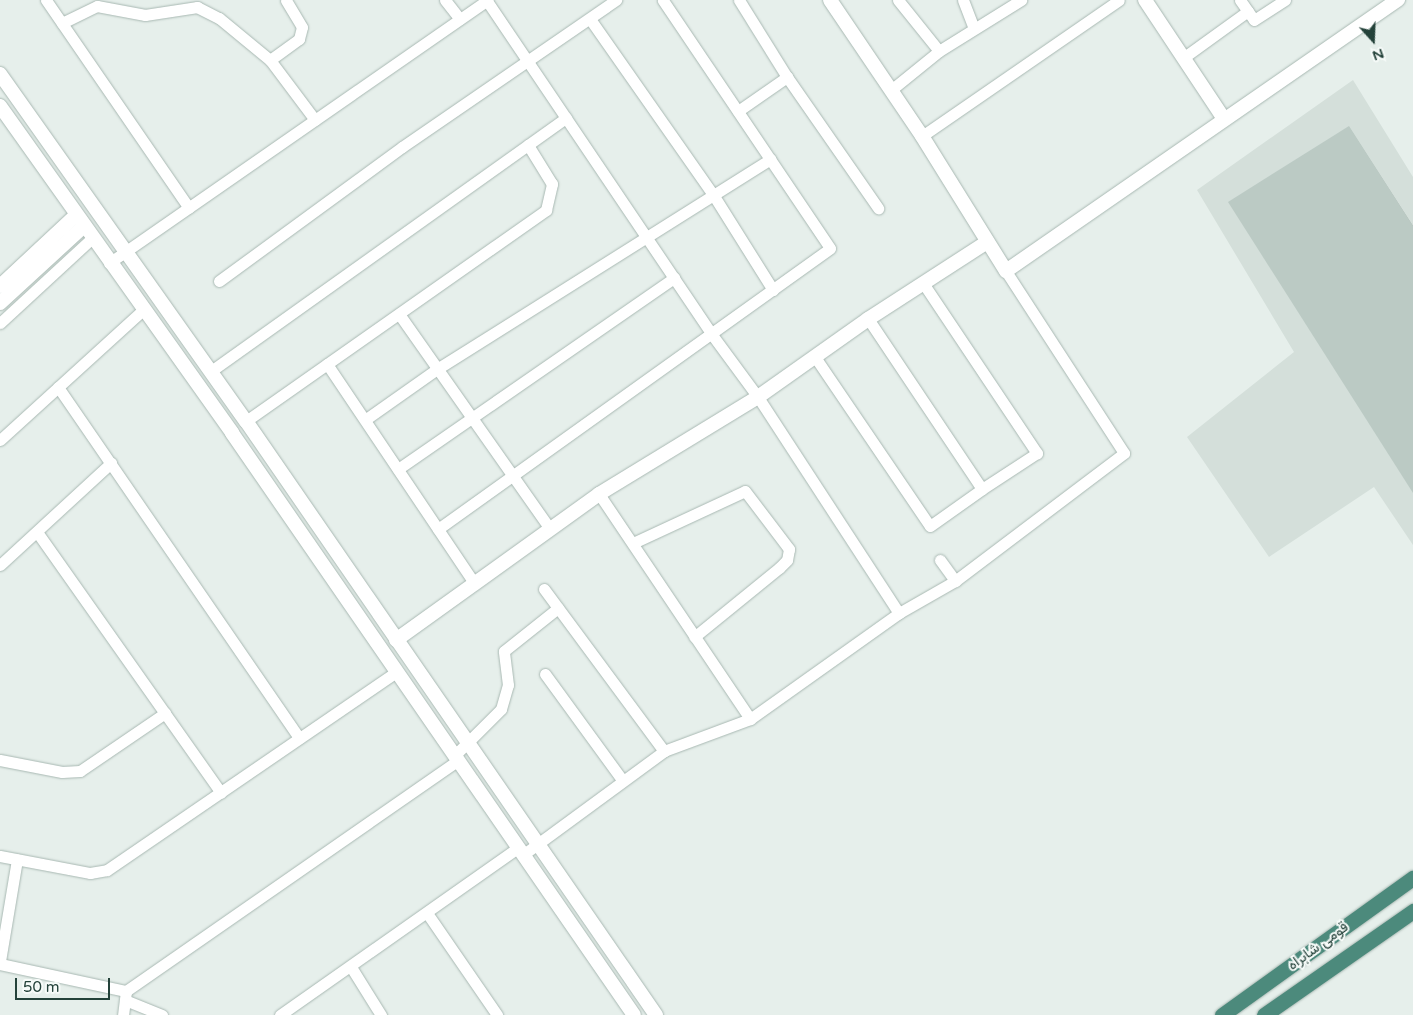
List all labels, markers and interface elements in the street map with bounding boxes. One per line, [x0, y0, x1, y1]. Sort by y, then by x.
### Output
north arrow [1348, 15, 1398, 65]
text: N [1370, 45, 1386, 64]
street label: قومی شاہراہ [1284, 918, 1352, 974]
scale bar [18, 968, 112, 1000]
text: 50 m [23, 978, 60, 996]

